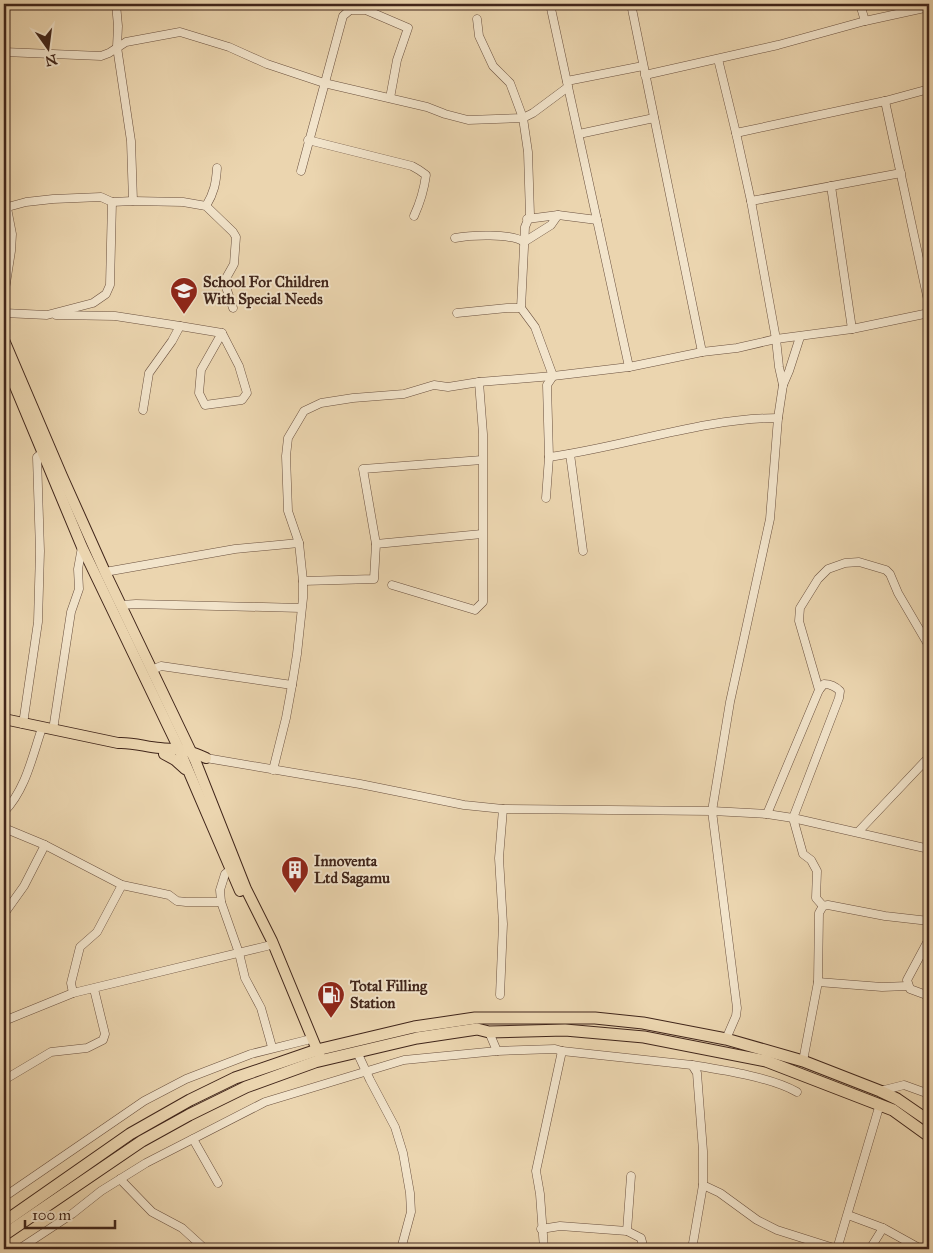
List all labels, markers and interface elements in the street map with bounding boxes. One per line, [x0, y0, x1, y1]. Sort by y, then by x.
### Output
north arrow [22, 22, 72, 72]
text: N [43, 50, 59, 70]
place label: School For Children With Special Needs [203, 273, 330, 309]
school or university icon: School For Children With Special Needs [169, 276, 199, 315]
place label: Innoventa Ltd Sagamu [314, 852, 390, 888]
building icon: Innoventa Ltd Sagamu [280, 855, 310, 894]
place label: Total Filling Station [349, 977, 428, 1012]
fuel station icon: Total Filling Station [316, 980, 346, 1019]
scale bar [25, 1198, 115, 1230]
text: 100 m [32, 1206, 72, 1224]

